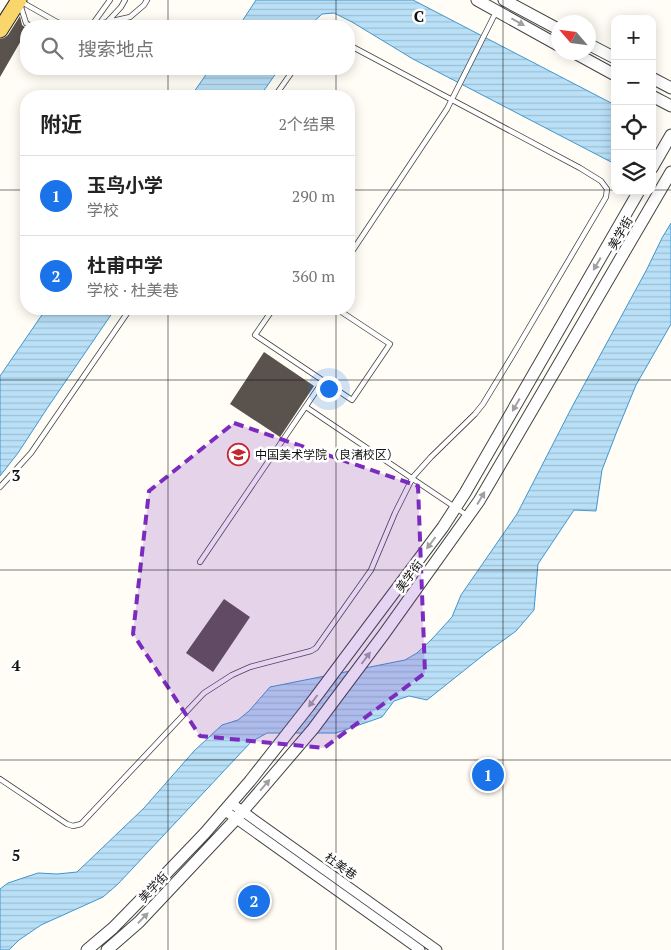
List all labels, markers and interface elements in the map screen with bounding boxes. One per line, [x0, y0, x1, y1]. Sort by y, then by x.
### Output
text: C [414, 5, 424, 27]
north arrow [551, 15, 596, 60]
map controls [611, 15, 656, 195]
button: + [611, 15, 656, 60]
one-way arrow [510, 18, 525, 26]
search box [20, 20, 355, 75]
icon: search [38, 34, 66, 62]
text: 搜索地点 [78, 36, 154, 61]
button: − [611, 60, 656, 105]
button: locate [611, 105, 656, 150]
text: 附近 [40, 110, 82, 138]
text: 2个结果 [278, 113, 335, 135]
button: layers [611, 150, 656, 195]
text: 玉鸟小学 [87, 172, 163, 197]
text: 1 [51, 185, 61, 207]
text: 290 m [292, 185, 335, 207]
text: 学校 [87, 199, 119, 221]
street label: 美学街 [605, 214, 635, 252]
text: 杜甫中学 [87, 252, 163, 277]
one-way arrow [593, 256, 601, 271]
text: 2 [51, 265, 61, 287]
text: 360 m [292, 265, 335, 287]
text: 学校 · 杜美巷 [87, 279, 179, 301]
your location [316, 376, 342, 402]
one-way arrow [512, 397, 520, 412]
school or university icon: 中国美术学院（良渚校区） [227, 442, 251, 466]
place label: 中国美术学院（良渚校区） [255, 447, 399, 462]
text: 3 [11, 464, 21, 486]
one-way arrow [477, 491, 486, 504]
one-way arrow [426, 536, 436, 550]
street label: 美学街 [392, 557, 426, 595]
one-way arrow [361, 651, 371, 665]
text: 4 [11, 654, 21, 676]
one-way arrow [308, 694, 318, 708]
pin: 1 [472, 756, 504, 794]
one-way arrow [259, 779, 270, 792]
text: 5 [11, 844, 21, 866]
street label: 杜美巷 [322, 850, 360, 882]
street label: 美学街 [135, 869, 171, 905]
pin: 2 [238, 882, 270, 920]
one-way arrow [137, 912, 149, 924]

